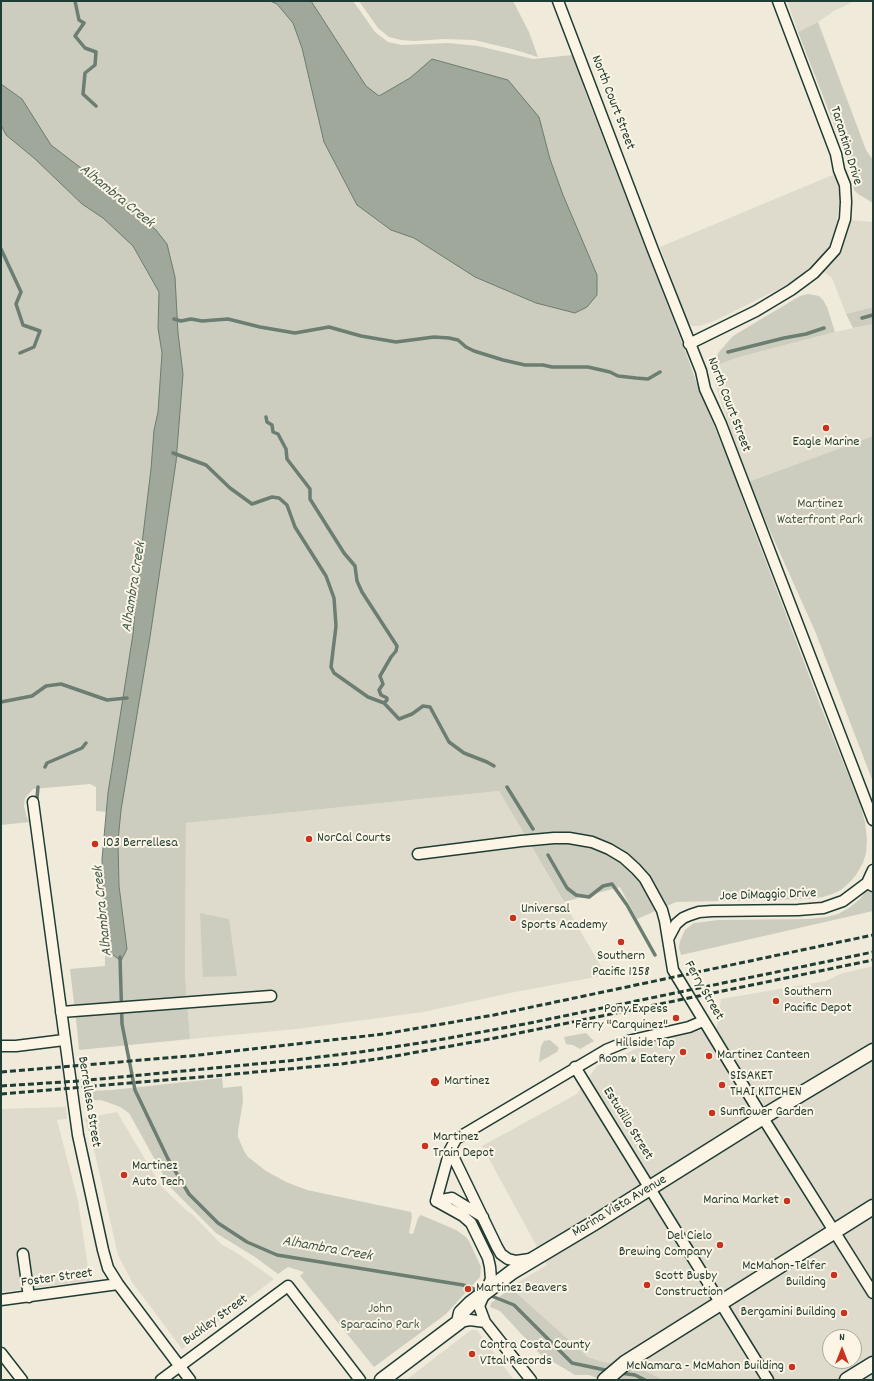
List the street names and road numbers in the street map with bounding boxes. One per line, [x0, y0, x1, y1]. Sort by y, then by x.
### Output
street label: North Court Street [586, 53, 638, 153]
street label: Tarantino Drive [825, 105, 865, 187]
street label: North Court Street [702, 355, 754, 455]
street label: Joe DiMaggio Drive [719, 886, 817, 906]
street label: Ferry Street [679, 958, 727, 1024]
street label: Berrellesa Street [73, 1055, 103, 1149]
street label: Estudillo Street [598, 1084, 656, 1164]
street label: Marina Vista Avenue [570, 1172, 670, 1242]
street label: Foster Street [20, 1266, 94, 1292]
street label: Buckley Street [180, 1292, 252, 1350]

